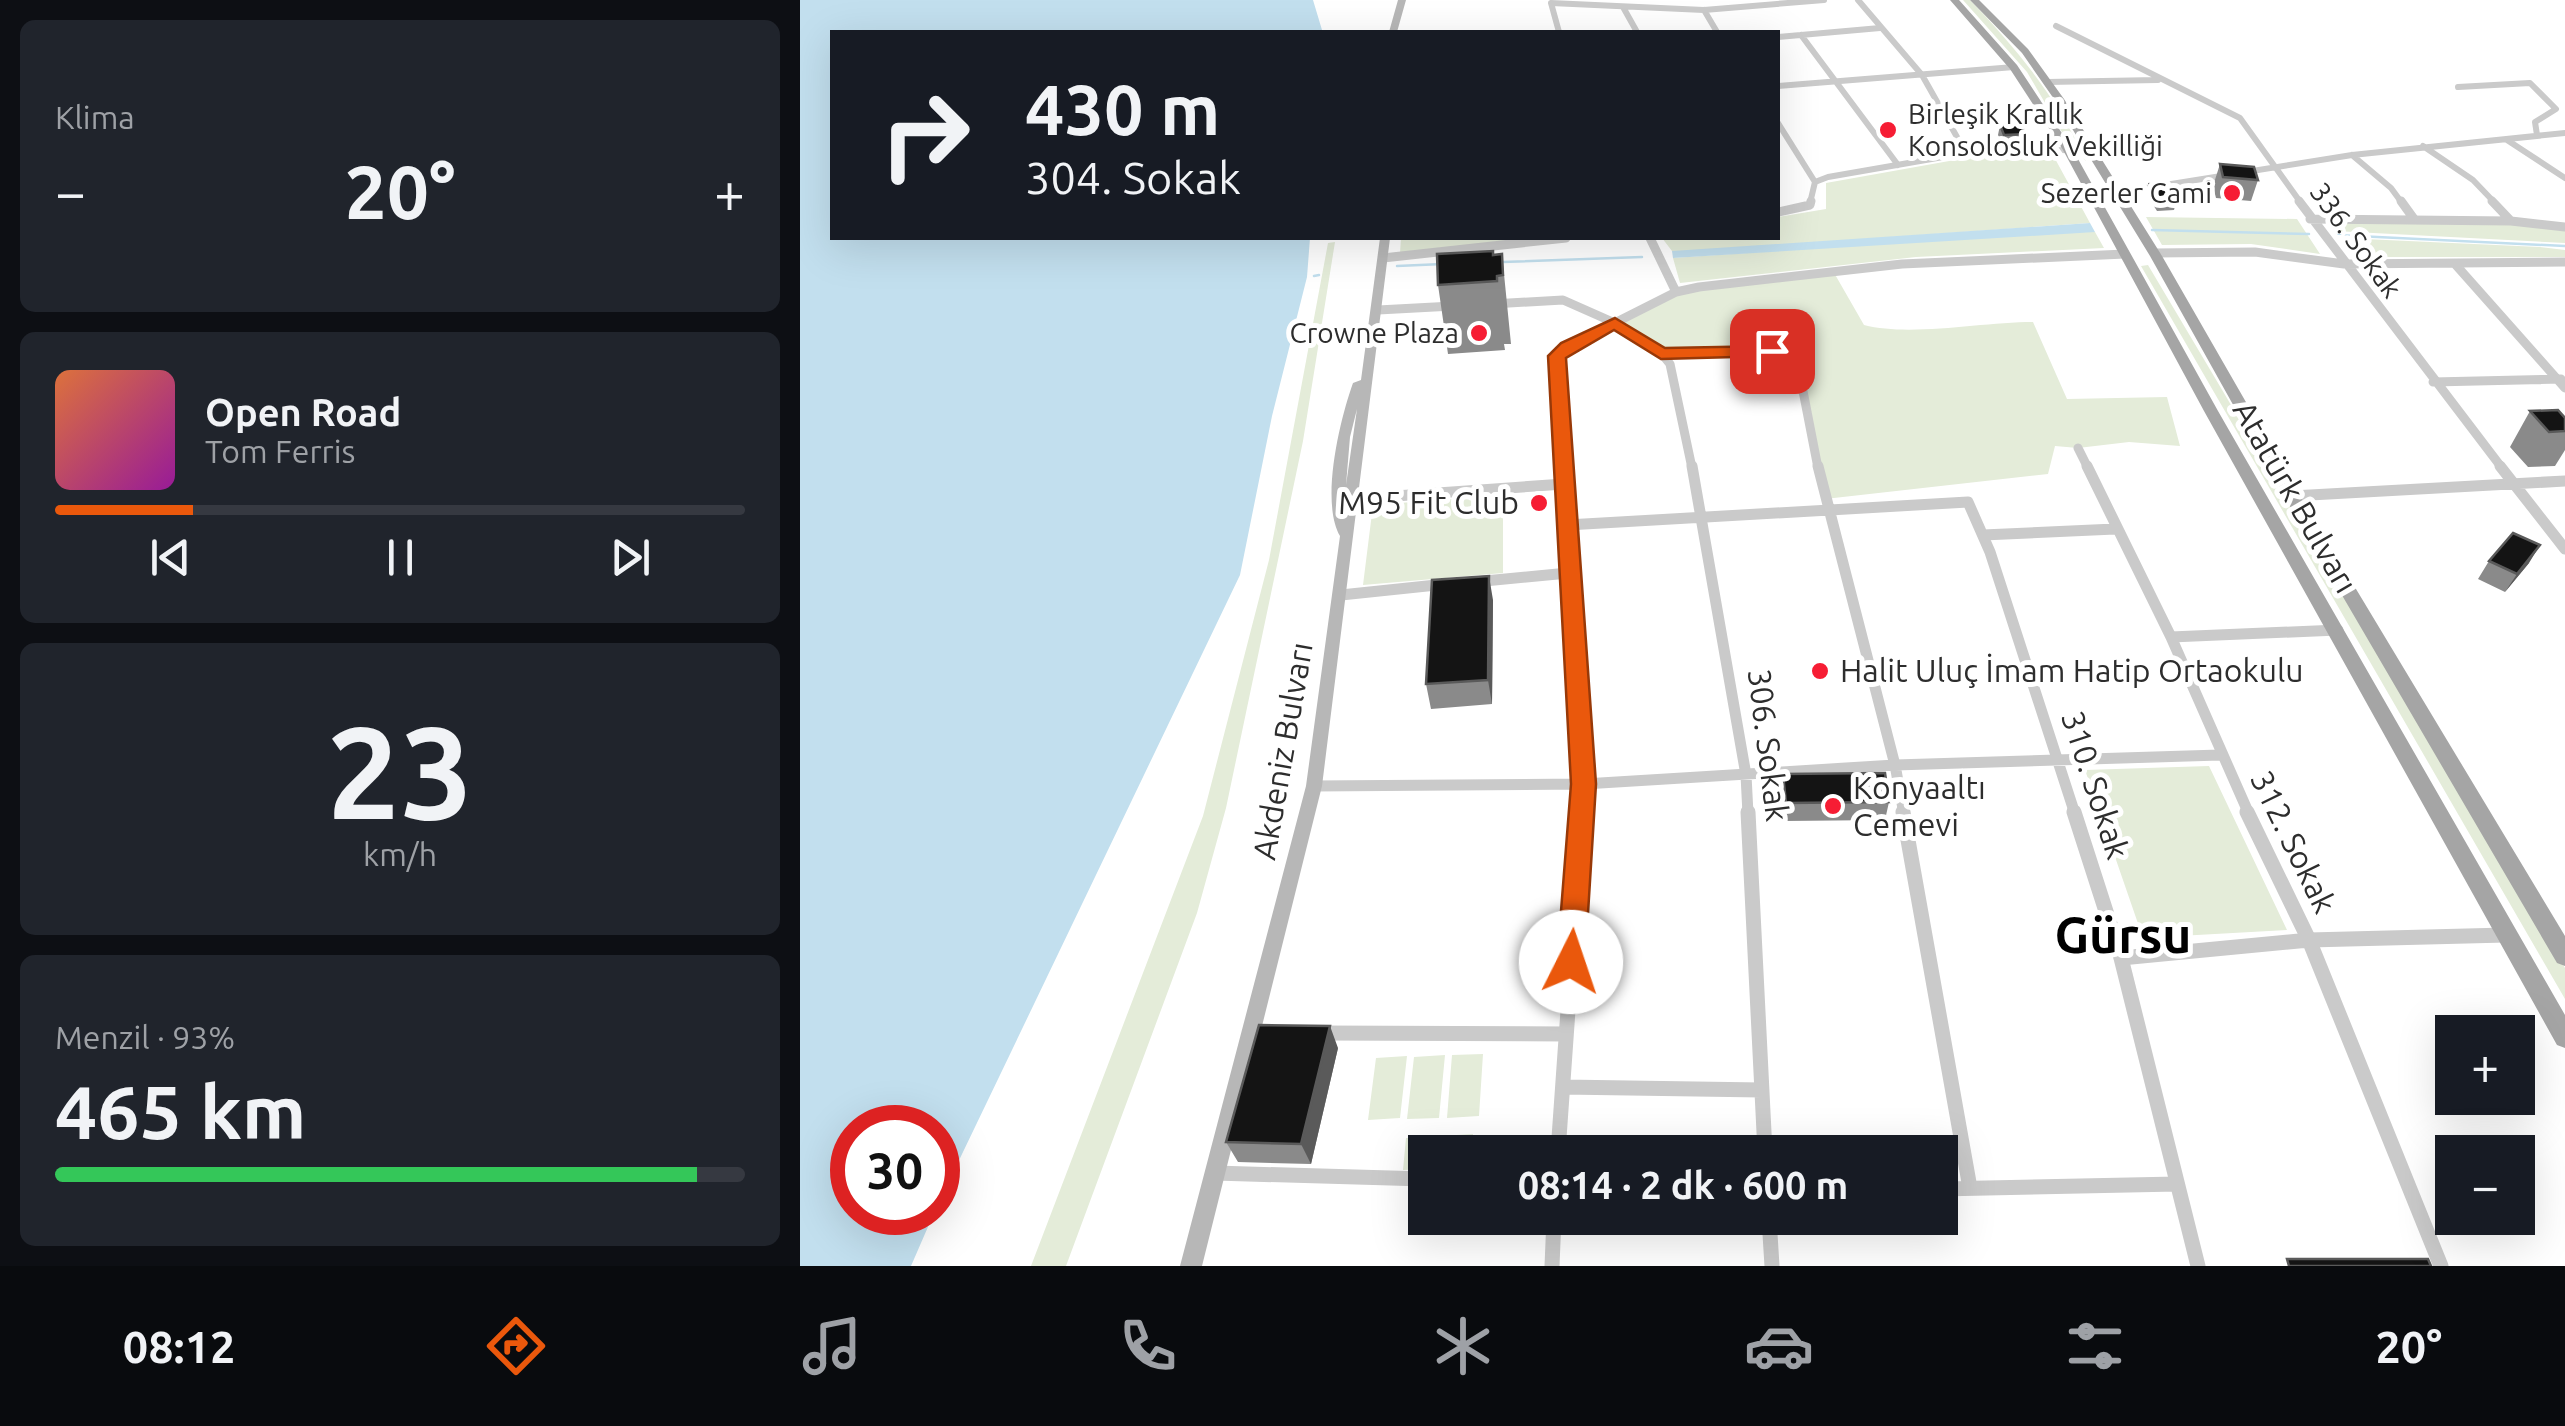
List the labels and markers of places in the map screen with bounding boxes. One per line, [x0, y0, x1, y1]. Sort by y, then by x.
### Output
place label: Birleşik Krallık Konsolosluk Vekilliği [1908, 98, 2163, 161]
marker: Birleşik Krallık Konsolosluk Vekilliği [1877, 119, 1899, 141]
place label: Sezerler Cami [2041, 177, 2212, 208]
marker: Sezerler Cami [2221, 182, 2243, 204]
pin [1730, 309, 1815, 394]
place label: Crowne Plaza [1290, 317, 1459, 348]
marker: Crowne Plaza [1468, 322, 1490, 344]
place label: M95 Fit Club [1338, 484, 1519, 520]
marker: M95 Fit Club [1528, 492, 1550, 514]
place label: Halit Uluç İmam Hatip Ortaokulu [1840, 652, 2304, 688]
marker: Halit Uluç İmam Hatip Ortaokulu [1809, 660, 1831, 682]
place label: Konyaaltı Cemevi [1853, 769, 1986, 842]
marker: Konyaaltı Cemevi [1822, 795, 1844, 817]

